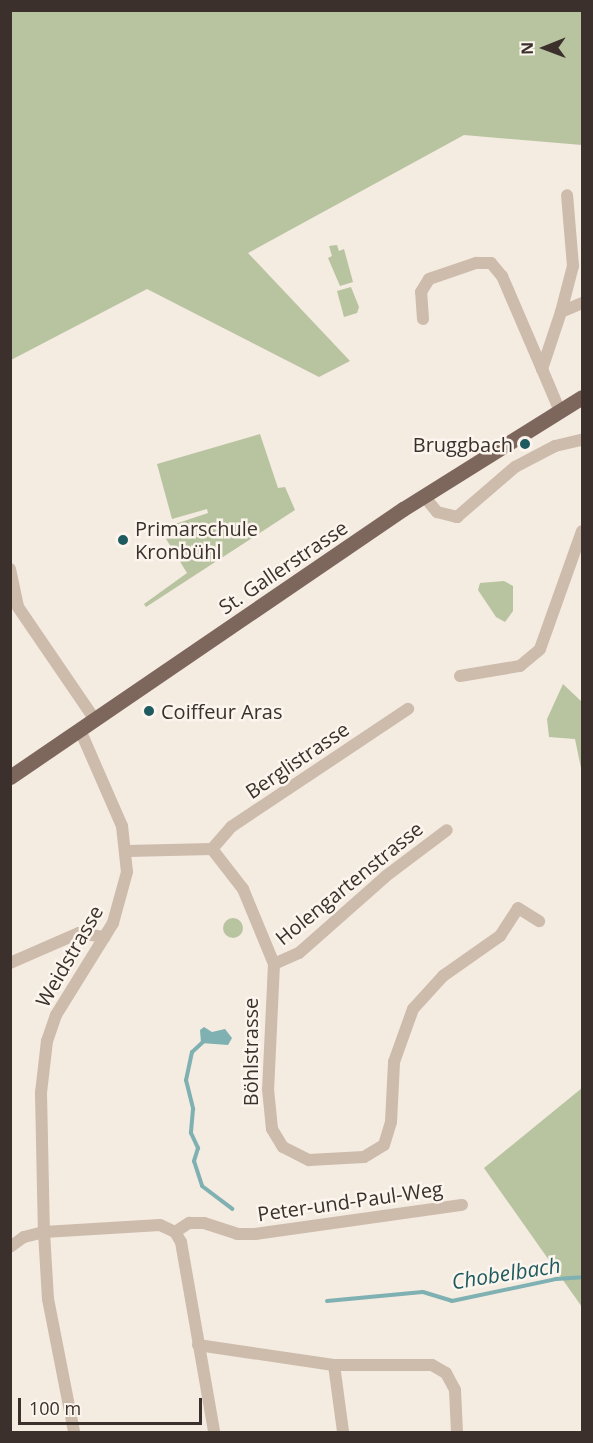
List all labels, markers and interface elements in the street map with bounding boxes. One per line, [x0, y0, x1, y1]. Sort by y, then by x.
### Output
north arrow [515, 18, 575, 78]
text: N [516, 42, 538, 55]
place label: Bruggbach [413, 432, 513, 456]
marker: Bruggbach [518, 437, 532, 451]
street label: St. Gallerstrasse [214, 515, 352, 619]
place label: Primarschule Kronbühl [135, 516, 258, 563]
marker: Primarschule Kronbühl [116, 533, 130, 547]
place label: Coiffeur Aras [161, 699, 282, 723]
marker: Coiffeur Aras [142, 704, 156, 718]
street label: Berglistrasse [241, 717, 353, 803]
street label: Holengartenstrasse [271, 816, 427, 950]
street label: Weidstrasse [30, 901, 108, 1011]
street label: Böhlstrasse [238, 998, 262, 1106]
street label: Peter-und-Paul-Weg [256, 1176, 444, 1226]
water label: Chobelbach [450, 1252, 562, 1294]
scale bar [21, 1386, 206, 1424]
text: 100 m [29, 1396, 81, 1420]

